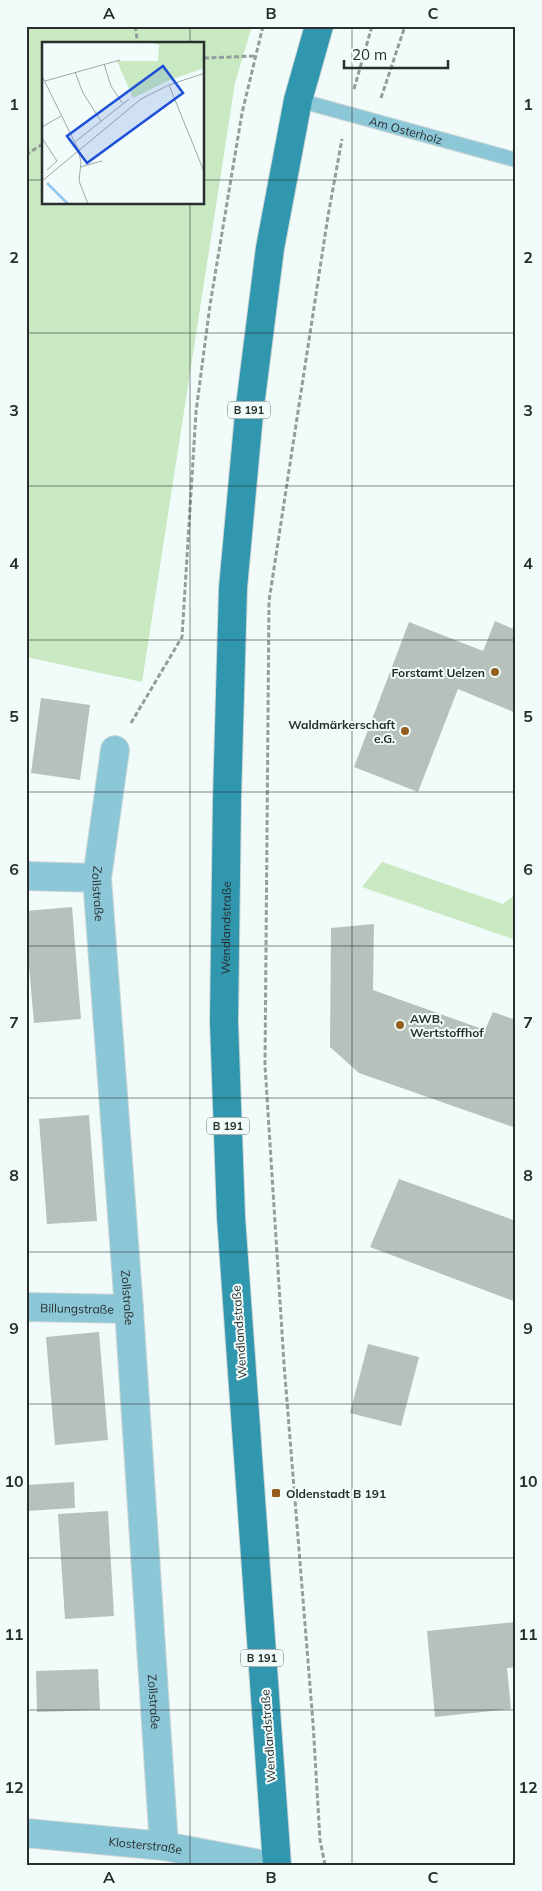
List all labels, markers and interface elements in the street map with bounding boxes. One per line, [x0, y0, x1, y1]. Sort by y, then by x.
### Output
text: A [103, 3, 115, 23]
text: B [265, 3, 277, 23]
text: C [428, 3, 439, 23]
scale bar [344, 38, 448, 70]
inset map [42, 42, 205, 205]
text: 20 m [352, 45, 387, 64]
text: 1 [9, 94, 19, 114]
text: 1 [523, 94, 533, 114]
street label: Am Osterholz [367, 112, 444, 147]
text: 2 [9, 247, 19, 267]
text: 2 [523, 247, 533, 267]
text: 3 [9, 400, 19, 420]
text: 3 [523, 400, 533, 420]
road number: B 191 [228, 402, 270, 418]
text: 4 [9, 553, 19, 573]
text: 4 [523, 553, 533, 573]
place label: Forstamt Uelzen [391, 665, 485, 680]
marker: Forstamt Uelzen [489, 666, 501, 678]
text: 5 [9, 706, 19, 726]
text: 5 [523, 706, 533, 726]
place label: Waldmärkerschaft e.G. [288, 717, 395, 746]
marker: Waldmärkerschaft e.G. [399, 725, 411, 737]
text: 6 [9, 859, 19, 879]
text: 6 [523, 859, 533, 879]
street label: Zollstraße [89, 865, 108, 922]
street label: Wendlandstraße [217, 881, 233, 975]
place label: AWB, Wertstoffhof [410, 1011, 484, 1040]
text: 7 [9, 1012, 19, 1032]
text: 7 [523, 1012, 533, 1032]
marker: AWB, Wertstoffhof [394, 1019, 406, 1031]
road number: B 191 [207, 1118, 249, 1134]
text: 8 [9, 1165, 19, 1185]
text: 8 [523, 1165, 533, 1185]
street label: Zollstraße [119, 1269, 138, 1326]
street label: Wendlandstraße [228, 1285, 250, 1379]
street label: Billungstraße [40, 1300, 114, 1316]
text: 9 [9, 1318, 19, 1338]
text: 9 [523, 1318, 533, 1338]
text: 10 [4, 1471, 24, 1491]
text: 10 [518, 1471, 538, 1491]
place label: Oldenstadt B 191 [286, 1486, 386, 1501]
marker: Oldenstadt B 191 [270, 1487, 282, 1499]
text: 11 [4, 1624, 24, 1644]
text: 11 [518, 1624, 538, 1644]
road number: B 191 [241, 1650, 283, 1666]
street label: Zollstraße [145, 1674, 164, 1730]
street label: Wendlandstraße [257, 1689, 279, 1783]
text: 12 [4, 1777, 24, 1797]
text: 12 [518, 1777, 538, 1797]
street label: Klosterstraße [108, 1833, 183, 1857]
text: A [103, 1867, 115, 1887]
text: B [265, 1867, 277, 1887]
text: C [428, 1867, 439, 1887]

